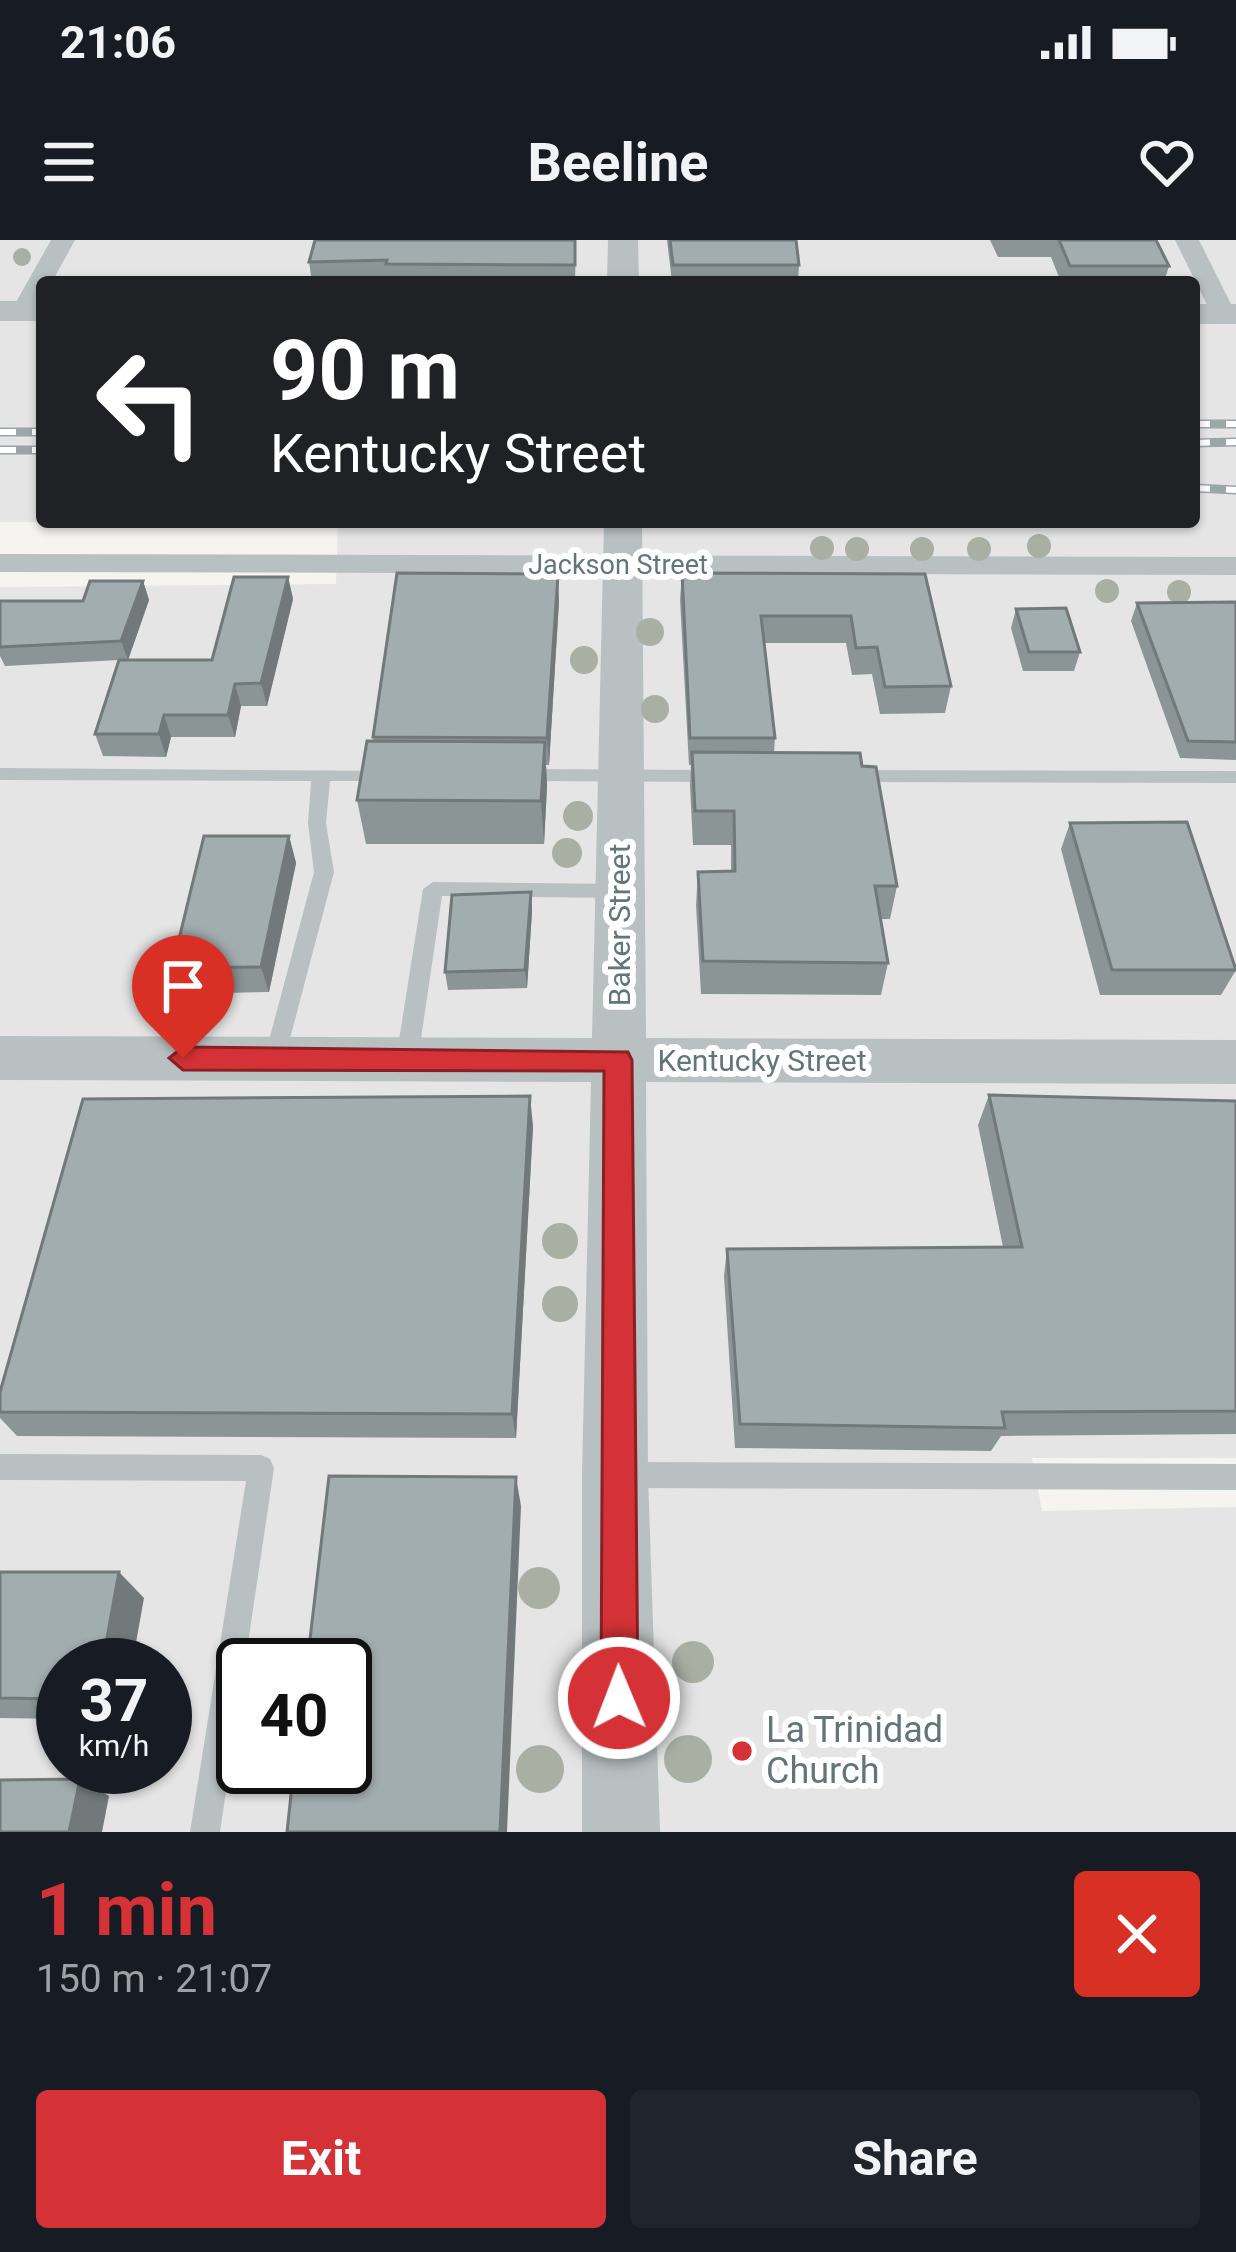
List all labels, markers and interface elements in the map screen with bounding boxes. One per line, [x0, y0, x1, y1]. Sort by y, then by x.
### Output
text: 21:06 [60, 16, 176, 69]
icon: menu [36, 129, 102, 195]
icon: heart [1134, 129, 1200, 195]
text: Beeline [528, 131, 708, 194]
text: 90 m [270, 321, 460, 420]
icon: left [72, 324, 228, 480]
text: Kentucky Street [270, 422, 646, 485]
street label: Jackson Street [528, 549, 708, 581]
street label: Baker Street [602, 844, 637, 1006]
pin [132, 935, 234, 1058]
icon: arrive [150, 953, 216, 1019]
street label: Kentucky Street [658, 1043, 866, 1078]
position arrow [556, 1635, 682, 1761]
speed limit sign: 40 [216, 1638, 372, 1794]
text: 37 [80, 1665, 148, 1736]
place label: La Trinidad Church [766, 1709, 943, 1792]
text: km/h [79, 1728, 149, 1763]
marker: La Trinidad Church [729, 1738, 755, 1764]
text: 1 min [36, 1868, 217, 1953]
button: close [1074, 1871, 1200, 1997]
text: 150 m · 21:07 [36, 1956, 272, 2002]
button: Exit [36, 2090, 606, 2228]
button: Share [630, 2090, 1200, 2228]

